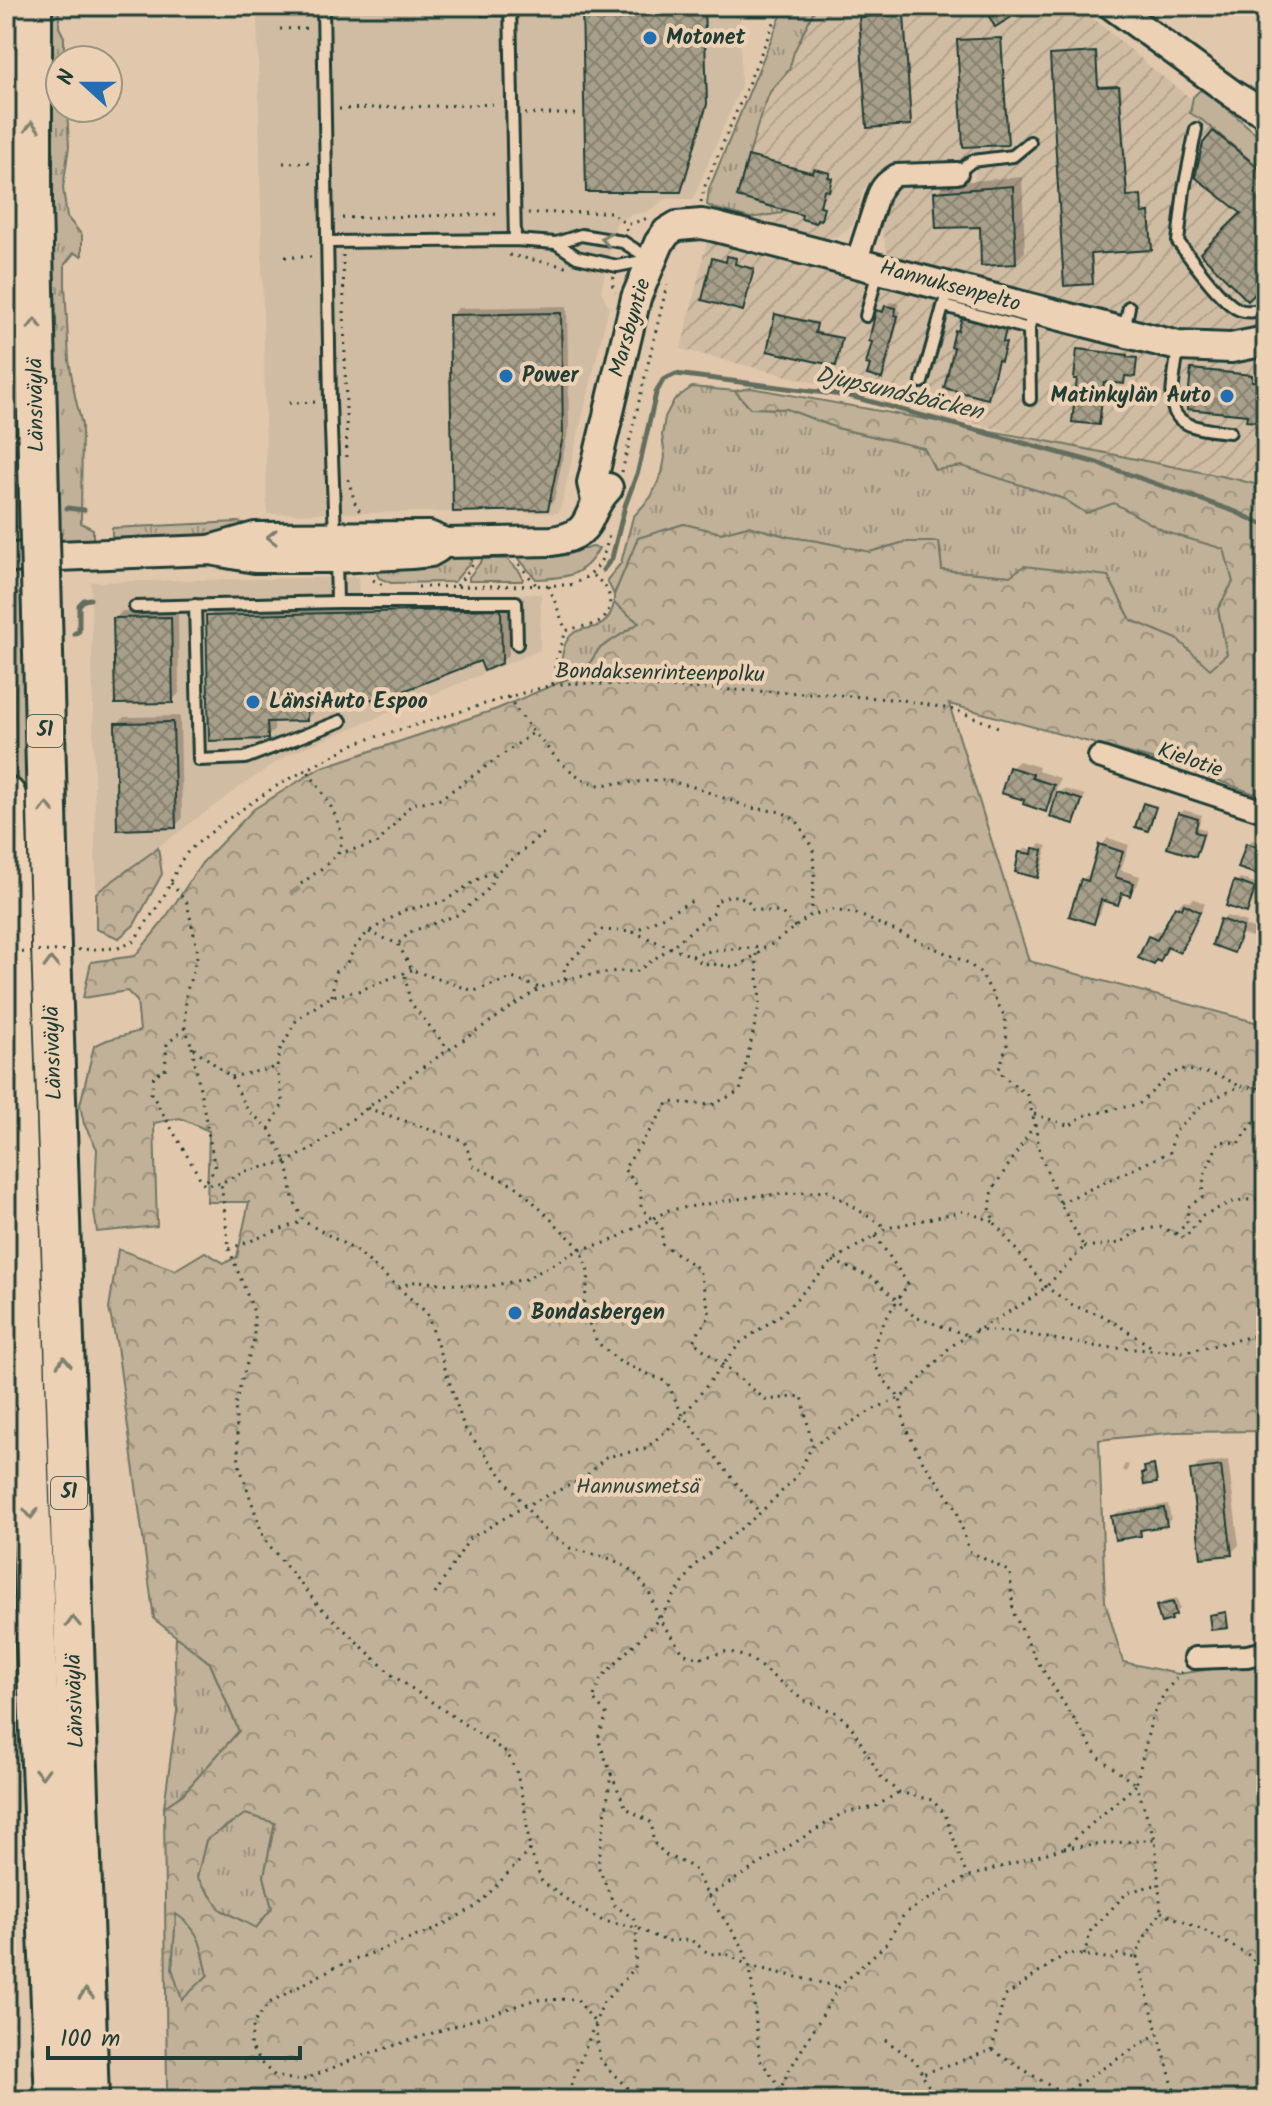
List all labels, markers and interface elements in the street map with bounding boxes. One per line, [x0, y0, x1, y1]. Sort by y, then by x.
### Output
place label: Motonet [666, 21, 747, 56]
marker: Motonet [641, 29, 659, 47]
north arrow [44, 44, 124, 124]
text: N [49, 65, 87, 90]
one-way arrow [23, 120, 41, 133]
one-way arrow [599, 232, 613, 249]
street label: Hannuksenpelto [876, 251, 1024, 323]
street label: Marsbyntie [600, 274, 662, 382]
one-way arrow [27, 317, 44, 330]
street label: Länsiväylä [19, 356, 55, 453]
water label: Djupsundsbäcken [811, 356, 989, 433]
place label: Power [522, 359, 579, 394]
marker: Power [497, 367, 515, 385]
place label: Matinkylän Auto [1051, 379, 1211, 414]
marker: Matinkylän Auto [1218, 387, 1236, 405]
one-way arrow [265, 528, 278, 546]
street label: Bondaksenrinteenpolku [555, 655, 765, 693]
place label: LänsiAuto Espoo [269, 685, 428, 720]
marker: LänsiAuto Espoo [244, 693, 262, 711]
road number: 51 [27, 715, 63, 747]
street label: Kielotie [1153, 734, 1228, 789]
one-way arrow [38, 801, 55, 814]
one-way arrow [43, 956, 60, 969]
street label: Länsiväylä [35, 1004, 73, 1101]
place label: Bondasbergen [531, 1296, 665, 1331]
marker: Bondasbergen [506, 1304, 524, 1322]
one-way arrow [56, 1355, 73, 1368]
park label: Hannusmetsä [576, 1470, 702, 1505]
road number: 51 [51, 1477, 87, 1509]
one-way arrow [22, 1507, 39, 1520]
one-way arrow [65, 1615, 82, 1628]
street label: Länsiväylä [57, 1652, 95, 1749]
one-way arrow [33, 1767, 50, 1780]
one-way arrow [77, 1987, 94, 2000]
scale bar [48, 2010, 300, 2060]
text: 100 m [60, 2020, 120, 2059]

